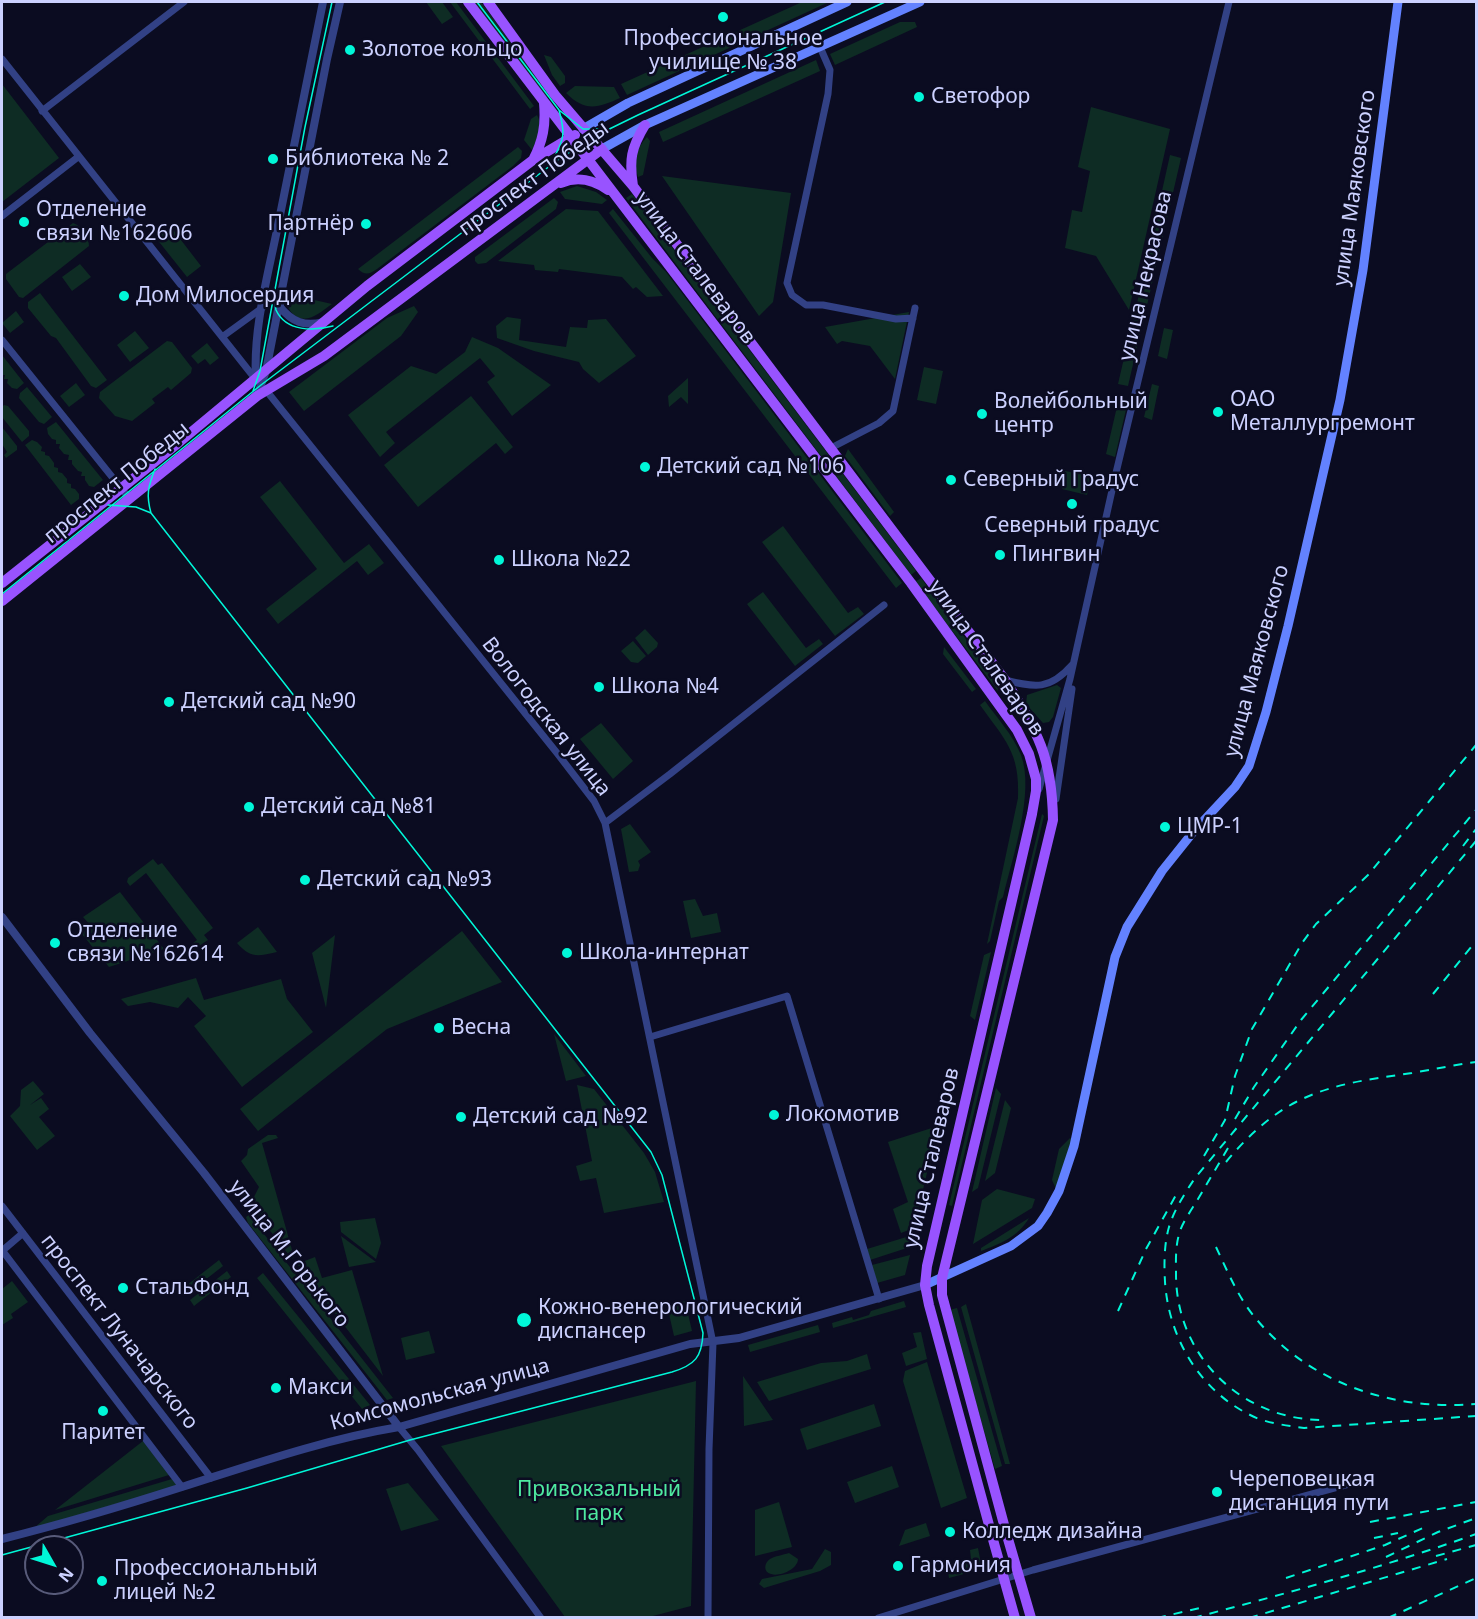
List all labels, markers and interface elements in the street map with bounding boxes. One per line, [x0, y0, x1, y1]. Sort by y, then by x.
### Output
marker: Профессиональное училище № 38 [716, 10, 730, 24]
place label: Профессиональное училище № 38 [624, 26, 822, 76]
place label: Золотое кольцо [362, 37, 523, 63]
marker: Золотое кольцо [343, 43, 357, 57]
place label: Светофор [931, 84, 1030, 110]
street label: улица Маяковского [1329, 88, 1381, 288]
marker: Светофор [912, 90, 926, 104]
street label: проспект Победы [454, 116, 614, 242]
place label: Библиотека № 2 [285, 146, 449, 172]
marker: Библиотека № 2 [266, 152, 280, 166]
street label: улица Сталеваров [629, 187, 761, 349]
street label: улица Некрасова [1114, 188, 1178, 364]
place label: Отделение связи №162606 [36, 197, 193, 247]
place label: Партнёр [267, 211, 354, 237]
marker: Отделение связи №162606 [17, 215, 31, 229]
marker: Партнёр [359, 217, 373, 231]
place label: Дом Милосердия [136, 283, 314, 309]
marker: Дом Милосердия [117, 289, 131, 303]
place label: OAO Металлургремонт [1230, 387, 1415, 437]
place label: Волейбольный центр [994, 389, 1148, 439]
marker: OAO Металлургремонт [1211, 405, 1225, 419]
marker: Волейбольный центр [975, 407, 989, 421]
street label: проспект Победы [39, 417, 195, 549]
place label: Детский сад №106 [657, 454, 844, 480]
marker: Детский сад №106 [638, 460, 652, 474]
place label: Северный Градус [963, 467, 1139, 493]
marker: Северный Градус [944, 473, 958, 487]
marker: Северный градус [1065, 497, 1079, 511]
place label: Северный градус [984, 513, 1160, 539]
place label: Пингвин [1012, 542, 1100, 568]
place label: Школа №22 [511, 547, 631, 573]
marker: Пингвин [993, 548, 1007, 562]
marker: Школа №22 [492, 553, 506, 567]
street label: улица Маяковского [1219, 562, 1295, 760]
street label: улица Сталеваров [923, 575, 1049, 741]
street label: Вологодская улица [476, 632, 616, 802]
place label: Школа №4 [611, 674, 719, 700]
marker: Школа №4 [592, 680, 606, 694]
place label: Детский сад №90 [181, 689, 356, 715]
marker: Детский сад №90 [162, 695, 176, 709]
place label: Детский сад №81 [261, 794, 436, 820]
marker: Детский сад №81 [242, 800, 256, 814]
place label: ЦМР-1 [1177, 814, 1243, 840]
marker: ЦМР-1 [1158, 820, 1172, 834]
place label: Детский сад №93 [317, 867, 492, 893]
marker: Детский сад №93 [298, 873, 312, 887]
place label: Отделение связи №162614 [67, 918, 224, 968]
marker: Отделение связи №162614 [48, 936, 62, 950]
place label: Школа-интернат [579, 940, 749, 966]
marker: Школа-интернат [560, 946, 574, 960]
place label: Весна [451, 1015, 511, 1041]
marker: Весна [432, 1021, 446, 1035]
street label: улица Сталеваров [899, 1065, 965, 1251]
place label: Локомотив [786, 1102, 899, 1128]
place label: Детский сад №92 [473, 1104, 648, 1130]
marker: Локомотив [767, 1108, 781, 1122]
marker: Детский сад №92 [454, 1110, 468, 1124]
street label: улица М.Горького [223, 1175, 355, 1333]
street label: проспект Луначарского [35, 1229, 203, 1435]
place label: СтальФонд [135, 1275, 249, 1301]
marker: СтальФонд [116, 1281, 130, 1295]
place label: Кожно-венерологический диспансер [538, 1295, 803, 1345]
marker: Кожно-венерологический диспансер [515, 1311, 533, 1329]
street label: Комсомольская улица [328, 1354, 552, 1436]
place label: Макси [288, 1375, 353, 1401]
marker: Макси [269, 1381, 283, 1395]
marker: Паритет [96, 1404, 110, 1418]
place label: Паритет [61, 1420, 145, 1446]
place label: Череповецкая дистанция пути [1229, 1467, 1389, 1517]
park label: Привокзальный парк [517, 1477, 681, 1527]
marker: Череповецкая дистанция пути [1210, 1485, 1224, 1499]
place label: Колледж дизайна [962, 1519, 1143, 1545]
marker: Колледж дизайна [943, 1525, 957, 1539]
north arrow [24, 1535, 84, 1595]
place label: Гармония [910, 1553, 1011, 1579]
place label: Профессиональный лицей №2 [114, 1556, 318, 1606]
marker: Гармония [891, 1559, 905, 1573]
text: N [54, 1563, 79, 1587]
marker: Профессиональный лицей №2 [95, 1574, 109, 1588]

